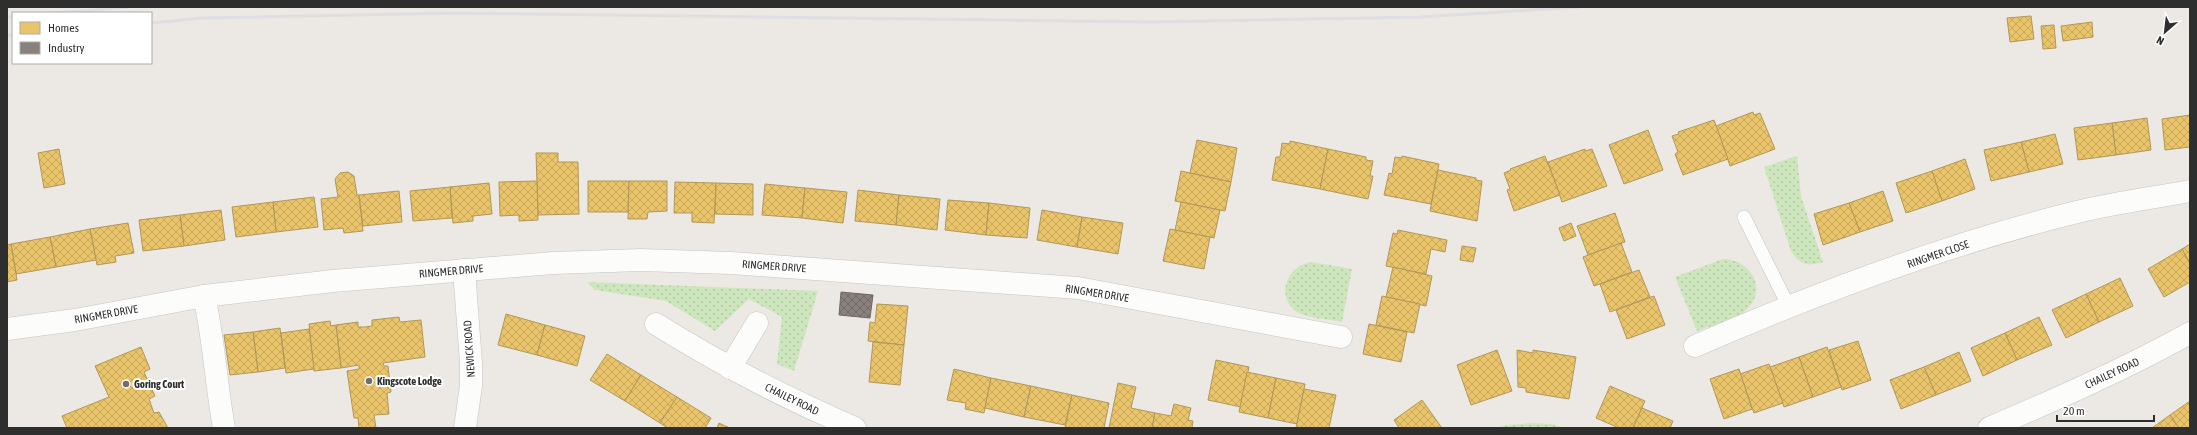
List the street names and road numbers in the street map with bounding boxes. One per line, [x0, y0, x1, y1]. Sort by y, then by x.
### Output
street label: RINGMER CLOSE [1906, 238, 1971, 270]
street label: RINGMER DRIVE [742, 258, 807, 274]
street label: RINGMER DRIVE [418, 262, 484, 280]
street label: RINGMER DRIVE [1064, 282, 1130, 304]
street label: RINGMER DRIVE [73, 302, 139, 325]
street label: NEWICK ROAD [461, 320, 477, 378]
street label: CHAILEY ROAD [2083, 355, 2141, 391]
street label: CHAILEY ROAD [763, 381, 821, 417]

